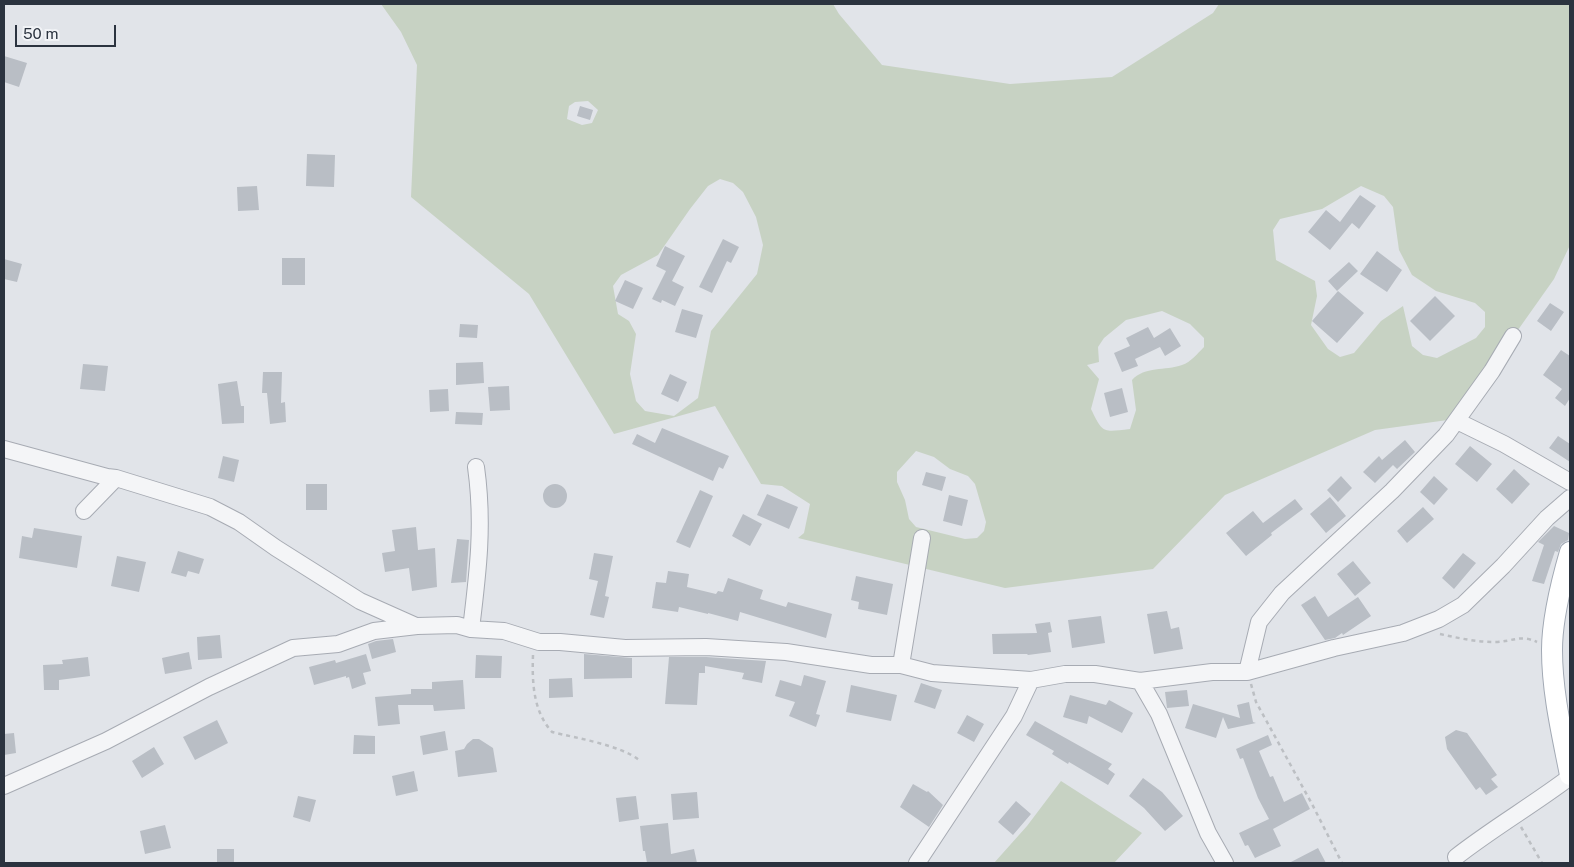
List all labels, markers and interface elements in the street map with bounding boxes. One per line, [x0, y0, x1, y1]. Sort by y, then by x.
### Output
scale bar [18, 15, 119, 47]
text: 50 m [23, 25, 58, 42]

